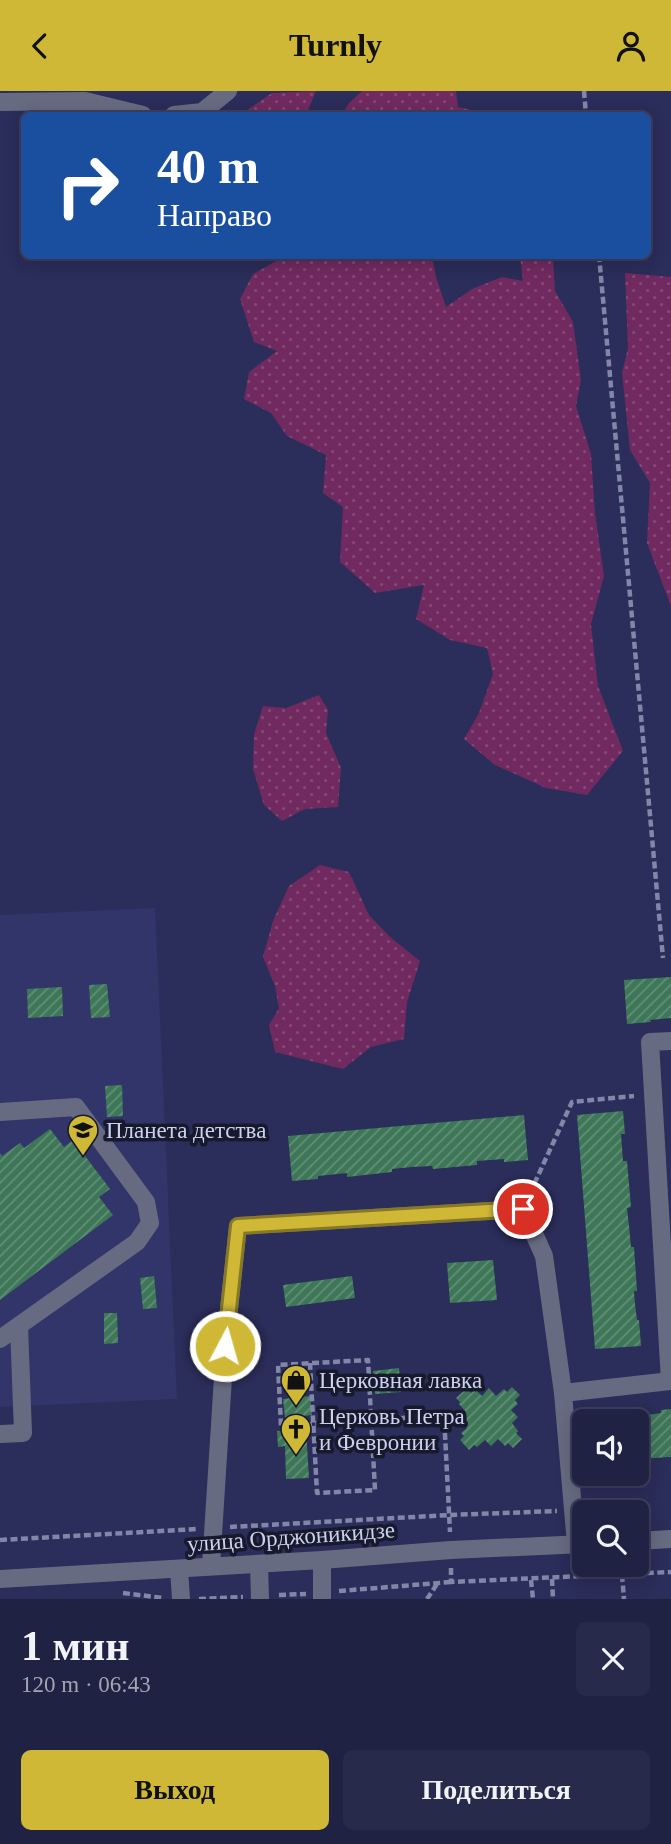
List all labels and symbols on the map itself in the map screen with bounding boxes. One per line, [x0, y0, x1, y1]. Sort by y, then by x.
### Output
school or university icon: Планета детства [66, 1113, 100, 1157]
place label: Планета детства [106, 1118, 266, 1143]
pin [493, 1179, 553, 1239]
position arrow [188, 1309, 262, 1383]
shop icon: Церковная лавка [279, 1363, 313, 1407]
place label: Церковная лавка [319, 1368, 482, 1393]
place label: Церковь Петра и Февронии [319, 1404, 465, 1455]
church icon: Церковь Петра и Февронии [279, 1412, 313, 1456]
street label: улица Орджоникидзе [186, 1517, 396, 1557]

